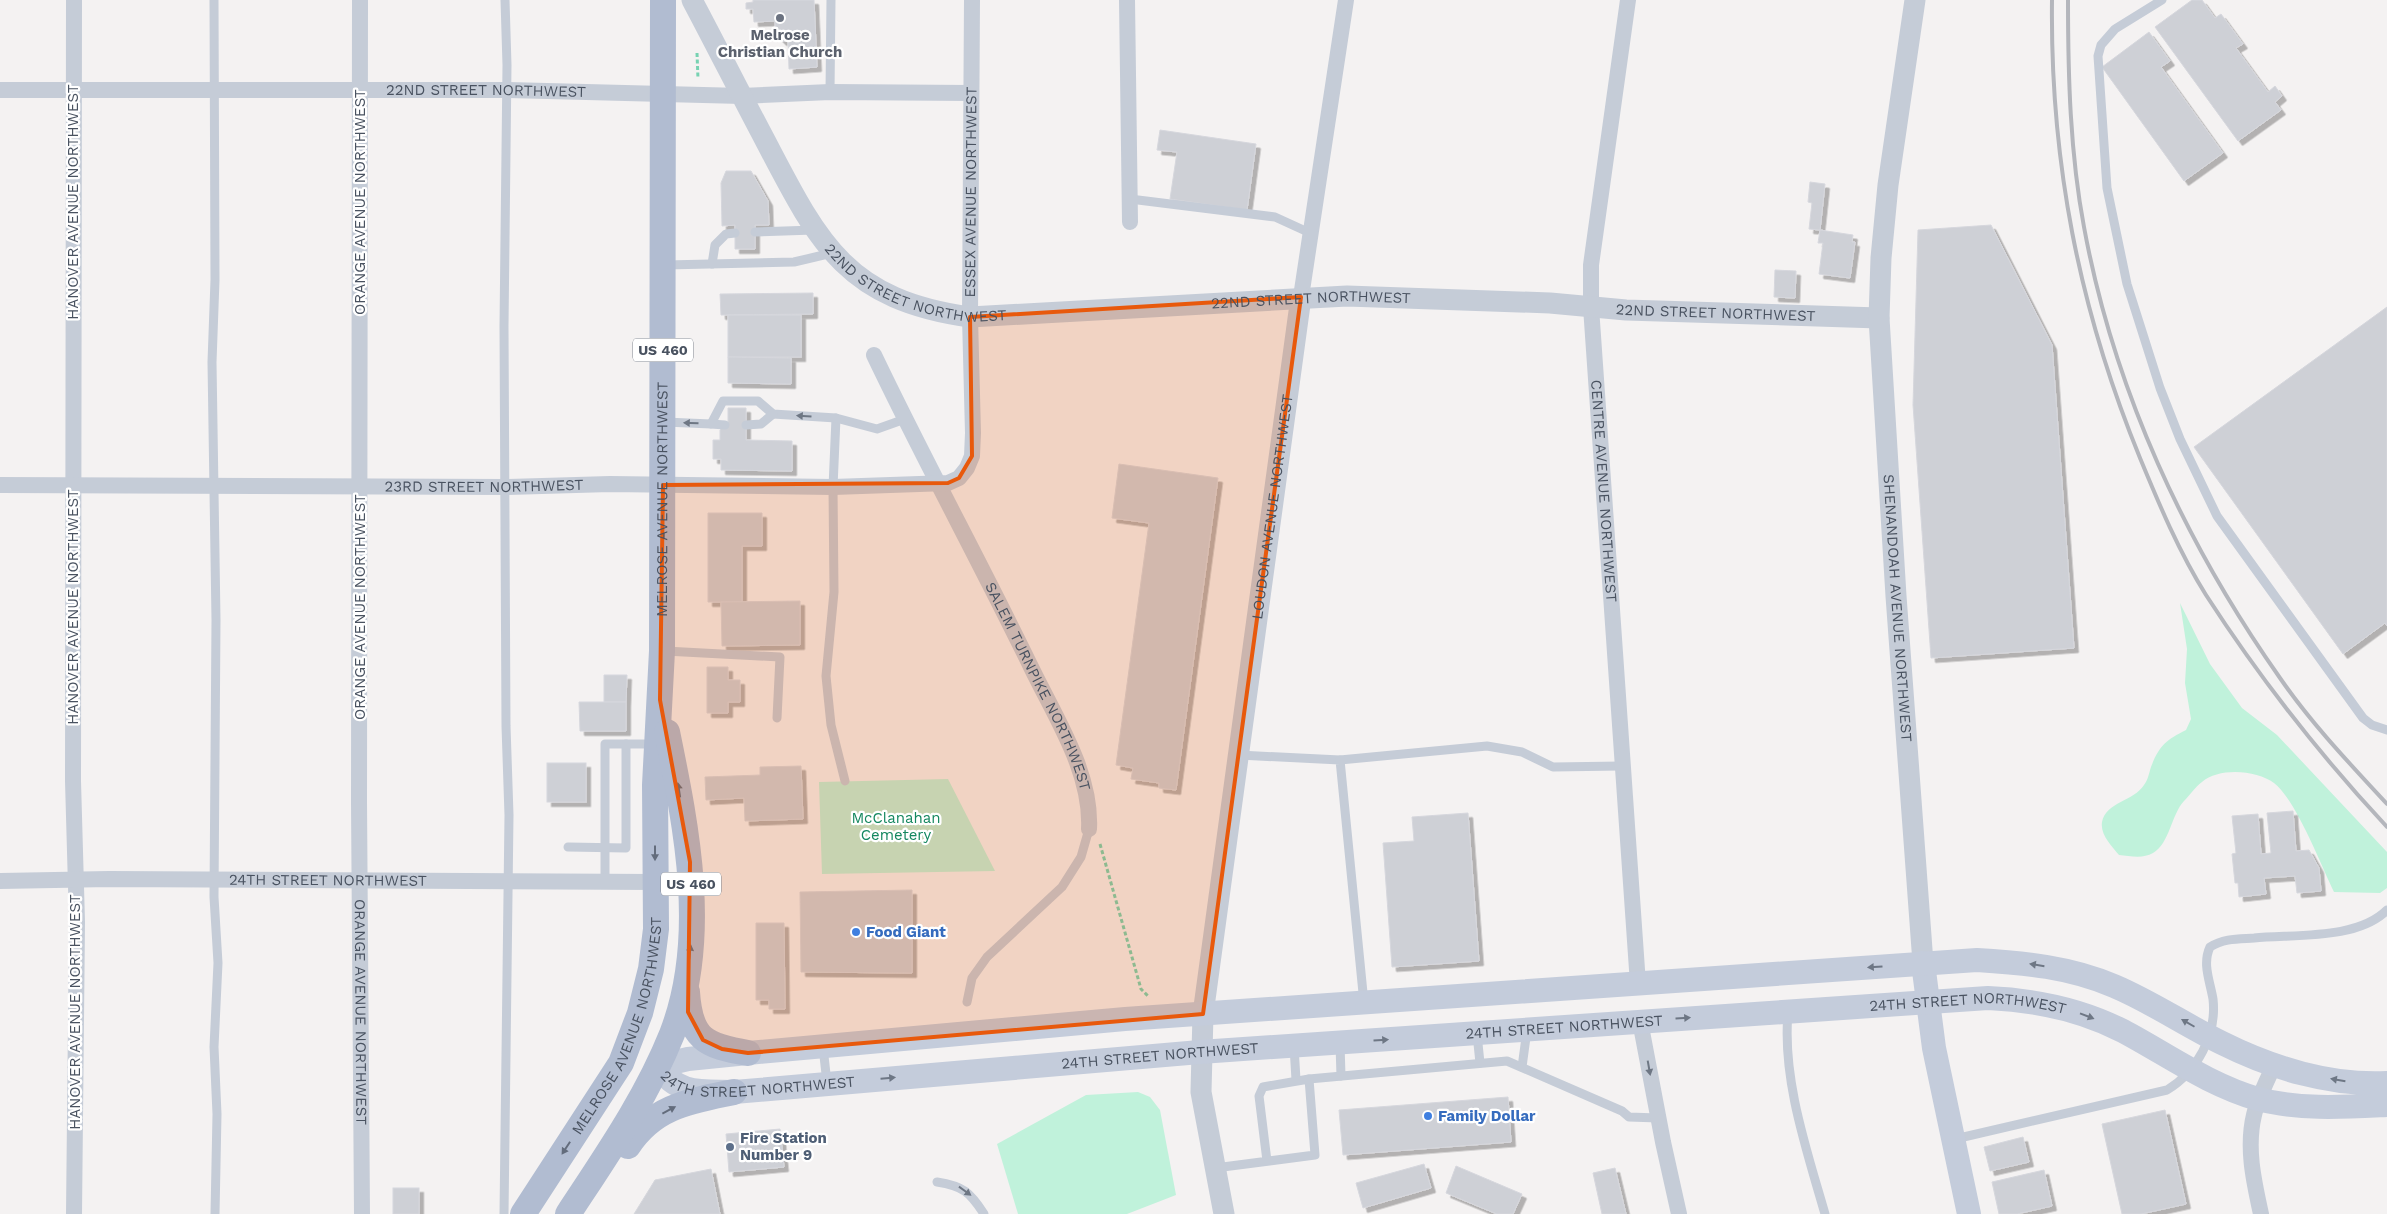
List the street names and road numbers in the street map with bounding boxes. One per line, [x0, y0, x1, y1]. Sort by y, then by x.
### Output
street label: 22ND STREET NORTHWEST [386, 81, 586, 101]
street label: HANOVER AVENUE NORTHWEST [64, 84, 82, 320]
street label: ESSEX AVENUE NORTHWEST [961, 87, 980, 298]
street label: ORANGE AVENUE NORTHWEST [351, 89, 369, 315]
street label: 22ND STREET NORTHWEST [821, 240, 1007, 326]
street label: 22ND STREET NORTHWEST [1211, 287, 1411, 313]
street label: 22ND STREET NORTHWEST [1615, 300, 1816, 325]
road number: US 460 [633, 338, 693, 362]
street label: CENTRE AVENUE NORTHWEST [1587, 379, 1620, 603]
street label: MELROSE AVENUE NORTHWEST [653, 382, 671, 617]
street label: LOUDON AVENUE NORTHWEST [1248, 393, 1297, 621]
street label: SHENANDOAH AVENUE NORTHWEST [1880, 474, 1916, 743]
street label: 23RD STREET NORTHWEST [385, 476, 584, 496]
street label: HANOVER AVENUE NORTHWEST [64, 489, 82, 725]
street label: ORANGE AVENUE NORTHWEST [351, 494, 369, 720]
street label: SALEM TURNPIKE NORTHWEST [981, 579, 1094, 792]
street label: 24TH STREET NORTHWEST [229, 871, 427, 890]
road number: US 460 [661, 872, 721, 896]
street label: HANOVER AVENUE NORTHWEST [66, 894, 84, 1130]
street label: ORANGE AVENUE NORTHWEST [351, 899, 370, 1125]
street label: MELROSE AVENUE NORTHWEST [568, 917, 665, 1138]
street label: 24TH STREET NORTHWEST [1869, 989, 2068, 1018]
street label: 24TH STREET NORTHWEST [1465, 1011, 1663, 1043]
street label: 24TH STREET NORTHWEST [1061, 1039, 1259, 1073]
street label: 24TH STREET NORTHWEST [657, 1067, 856, 1101]

